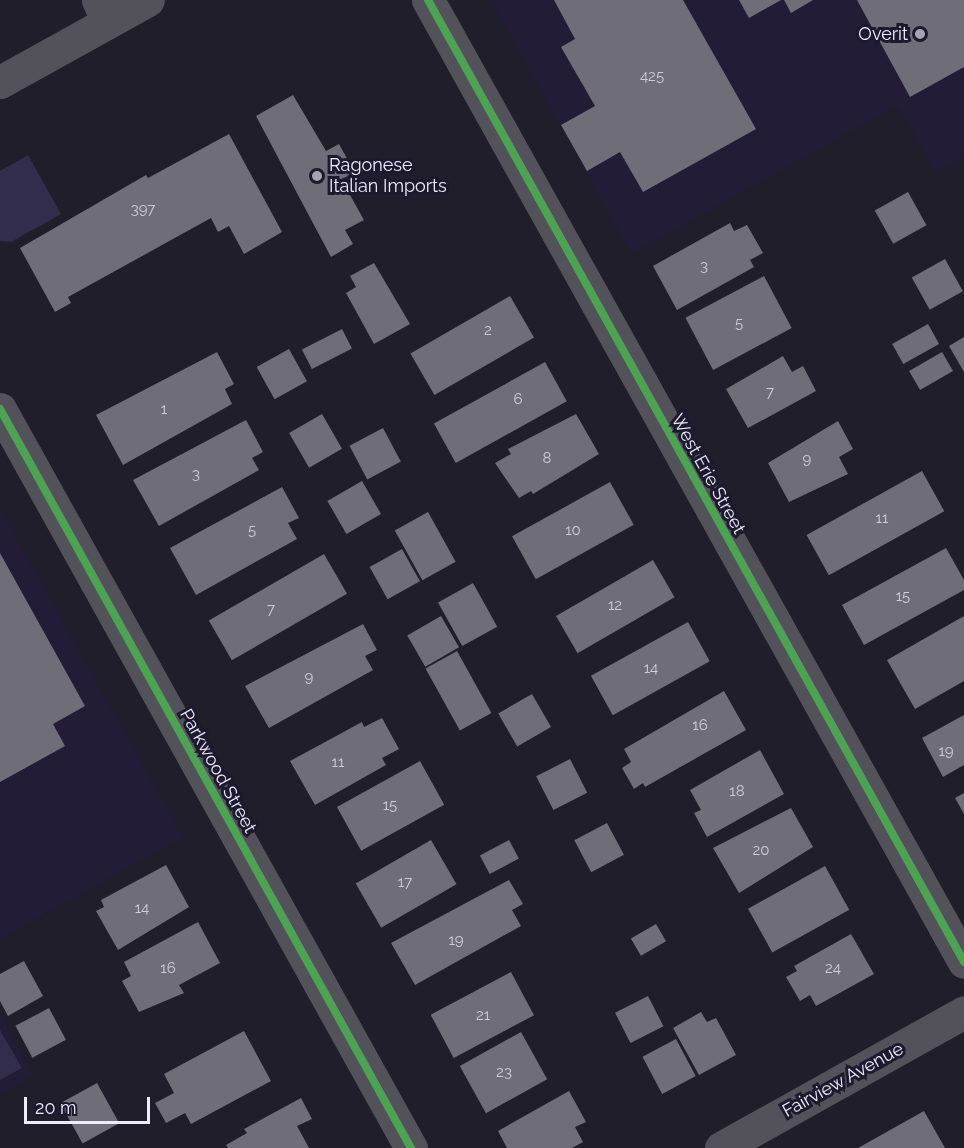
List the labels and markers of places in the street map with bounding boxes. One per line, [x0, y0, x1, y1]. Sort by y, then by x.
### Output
place label: Overit [858, 23, 908, 45]
marker: Overit [913, 27, 927, 41]
place label: Ragonese Italian Imports [329, 155, 447, 198]
marker: Ragonese Italian Imports [310, 169, 324, 183]

